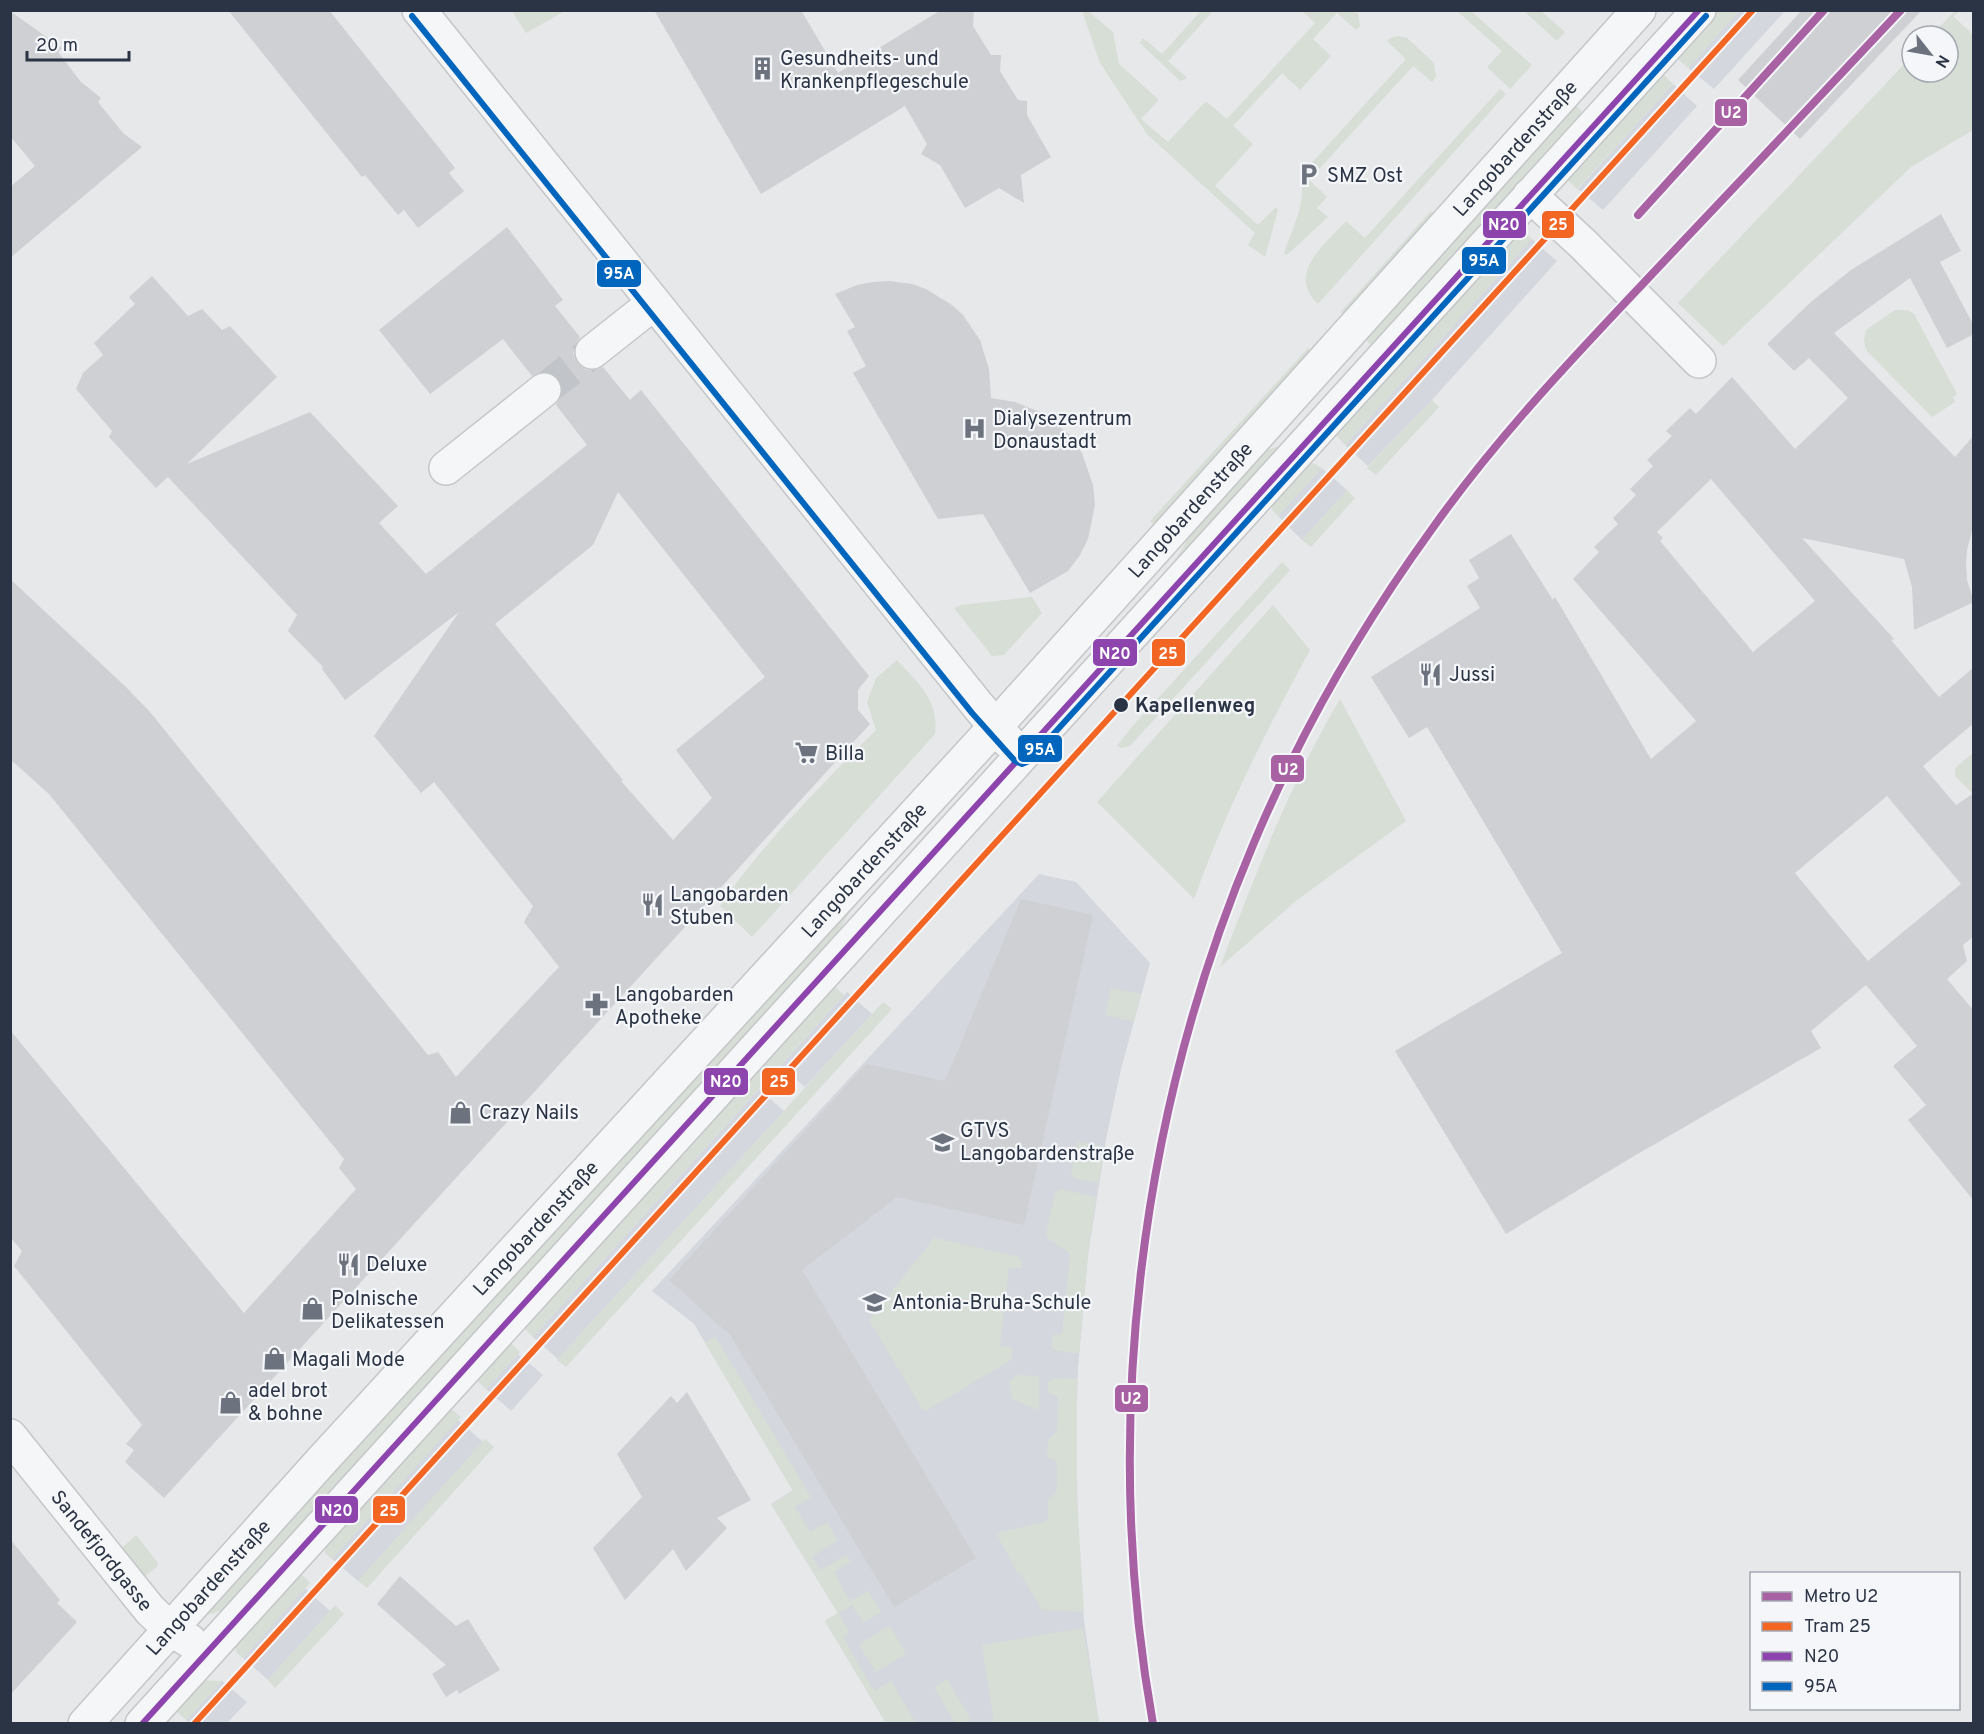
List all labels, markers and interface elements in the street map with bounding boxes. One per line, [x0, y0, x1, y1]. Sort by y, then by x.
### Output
scale bar [27, 24, 129, 62]
north arrow [1900, 24, 1960, 84]
text: 20 m [36, 35, 78, 58]
place label: Gesundheits- und Krankenpflegeschule [780, 47, 969, 96]
text: N [1930, 51, 1953, 71]
building icon: Gesundheits- und Krankenpflegeschule [749, 56, 775, 82]
street label: Langobardenstraße [1448, 76, 1584, 223]
line badge: U2 [1714, 98, 1748, 127]
text: U2 [1720, 104, 1742, 124]
parking icon: SMZ Ost [1296, 162, 1322, 188]
place label: SMZ Ost [1327, 164, 1403, 190]
line badge: N20 [1482, 210, 1527, 239]
line badge: 25 [1541, 210, 1575, 239]
text: N20 [1488, 216, 1520, 236]
text: 25 [1548, 216, 1568, 236]
line badge: 95A [1461, 246, 1507, 275]
text: 95A [1469, 252, 1499, 272]
line badge: 95A [596, 259, 642, 288]
text: 95A [604, 265, 634, 285]
place label: Dialysezentrum Donaustadt [993, 407, 1132, 456]
hospital icon: Dialysezentrum Donaustadt [962, 416, 988, 442]
street label: Langobardenstraße [1124, 437, 1260, 585]
line badge: N20 [1092, 638, 1138, 667]
line badge: 25 [1151, 638, 1186, 667]
text: N20 [1099, 645, 1131, 665]
text: 25 [1158, 645, 1178, 665]
restaurant icon: Jussi [1418, 661, 1444, 687]
place label: Jussi [1449, 663, 1495, 689]
place label: Kapellenweg [1135, 694, 1255, 720]
marker: Kapellenweg [1112, 696, 1130, 714]
line badge: 95A [1017, 734, 1063, 763]
supermarket icon: Billa [794, 740, 820, 766]
text: 95A [1025, 741, 1055, 761]
place label: Billa [825, 742, 864, 768]
line badge: U2 [1270, 754, 1305, 783]
text: U2 [1277, 761, 1299, 781]
street label: Langobardenstraße [797, 798, 934, 944]
place label: Langobarden Stuben [670, 883, 789, 932]
restaurant icon: Langobarden Stuben [639, 892, 665, 918]
place label: Langobarden Apotheke [615, 983, 734, 1032]
pharmacy icon: Langobarden Apotheke [584, 992, 610, 1018]
line badge: N20 [703, 1067, 749, 1096]
line badge: 25 [761, 1067, 796, 1096]
text: N20 [710, 1073, 742, 1093]
text: 25 [769, 1073, 789, 1093]
shop icon: Crazy Nails [448, 1099, 474, 1125]
place label: Crazy Nails [479, 1101, 579, 1127]
place label: GTVS Langobardenstraße [960, 1119, 1135, 1168]
school or university icon: GTVS Langobardenstraße [929, 1129, 955, 1155]
street label: Langobardenstraße [468, 1156, 605, 1302]
restaurant icon: Deluxe [335, 1251, 361, 1277]
place label: Deluxe [366, 1253, 427, 1279]
place label: Polnische Delikatessen [331, 1287, 445, 1336]
school or university icon: Antonia-Bruha-Schule [861, 1289, 887, 1315]
place label: Antonia-Bruha-Schule [892, 1291, 1091, 1317]
shop icon: Polnische Delikatessen [300, 1296, 326, 1322]
shop icon: Magali Mode [261, 1346, 287, 1372]
place label: Magali Mode [292, 1348, 405, 1374]
place label: adel brot & bohne [248, 1379, 328, 1428]
line badge: U2 [1114, 1384, 1149, 1413]
shop icon: adel brot & bohne [217, 1389, 243, 1415]
text: U2 [1120, 1390, 1142, 1410]
street label: Sandefjordgasse [44, 1486, 157, 1618]
line badge: N20 [314, 1495, 359, 1524]
line badge: 25 [372, 1495, 406, 1524]
text: N20 [321, 1502, 353, 1522]
text: 25 [379, 1502, 399, 1522]
street label: Langobardenstraße [141, 1515, 278, 1662]
legend [1750, 1572, 1960, 1710]
text: Metro U2 [1804, 1586, 1878, 1609]
text: Tram 25 [1804, 1616, 1871, 1639]
text: N20 [1804, 1646, 1839, 1669]
text: 95A [1804, 1676, 1838, 1699]

